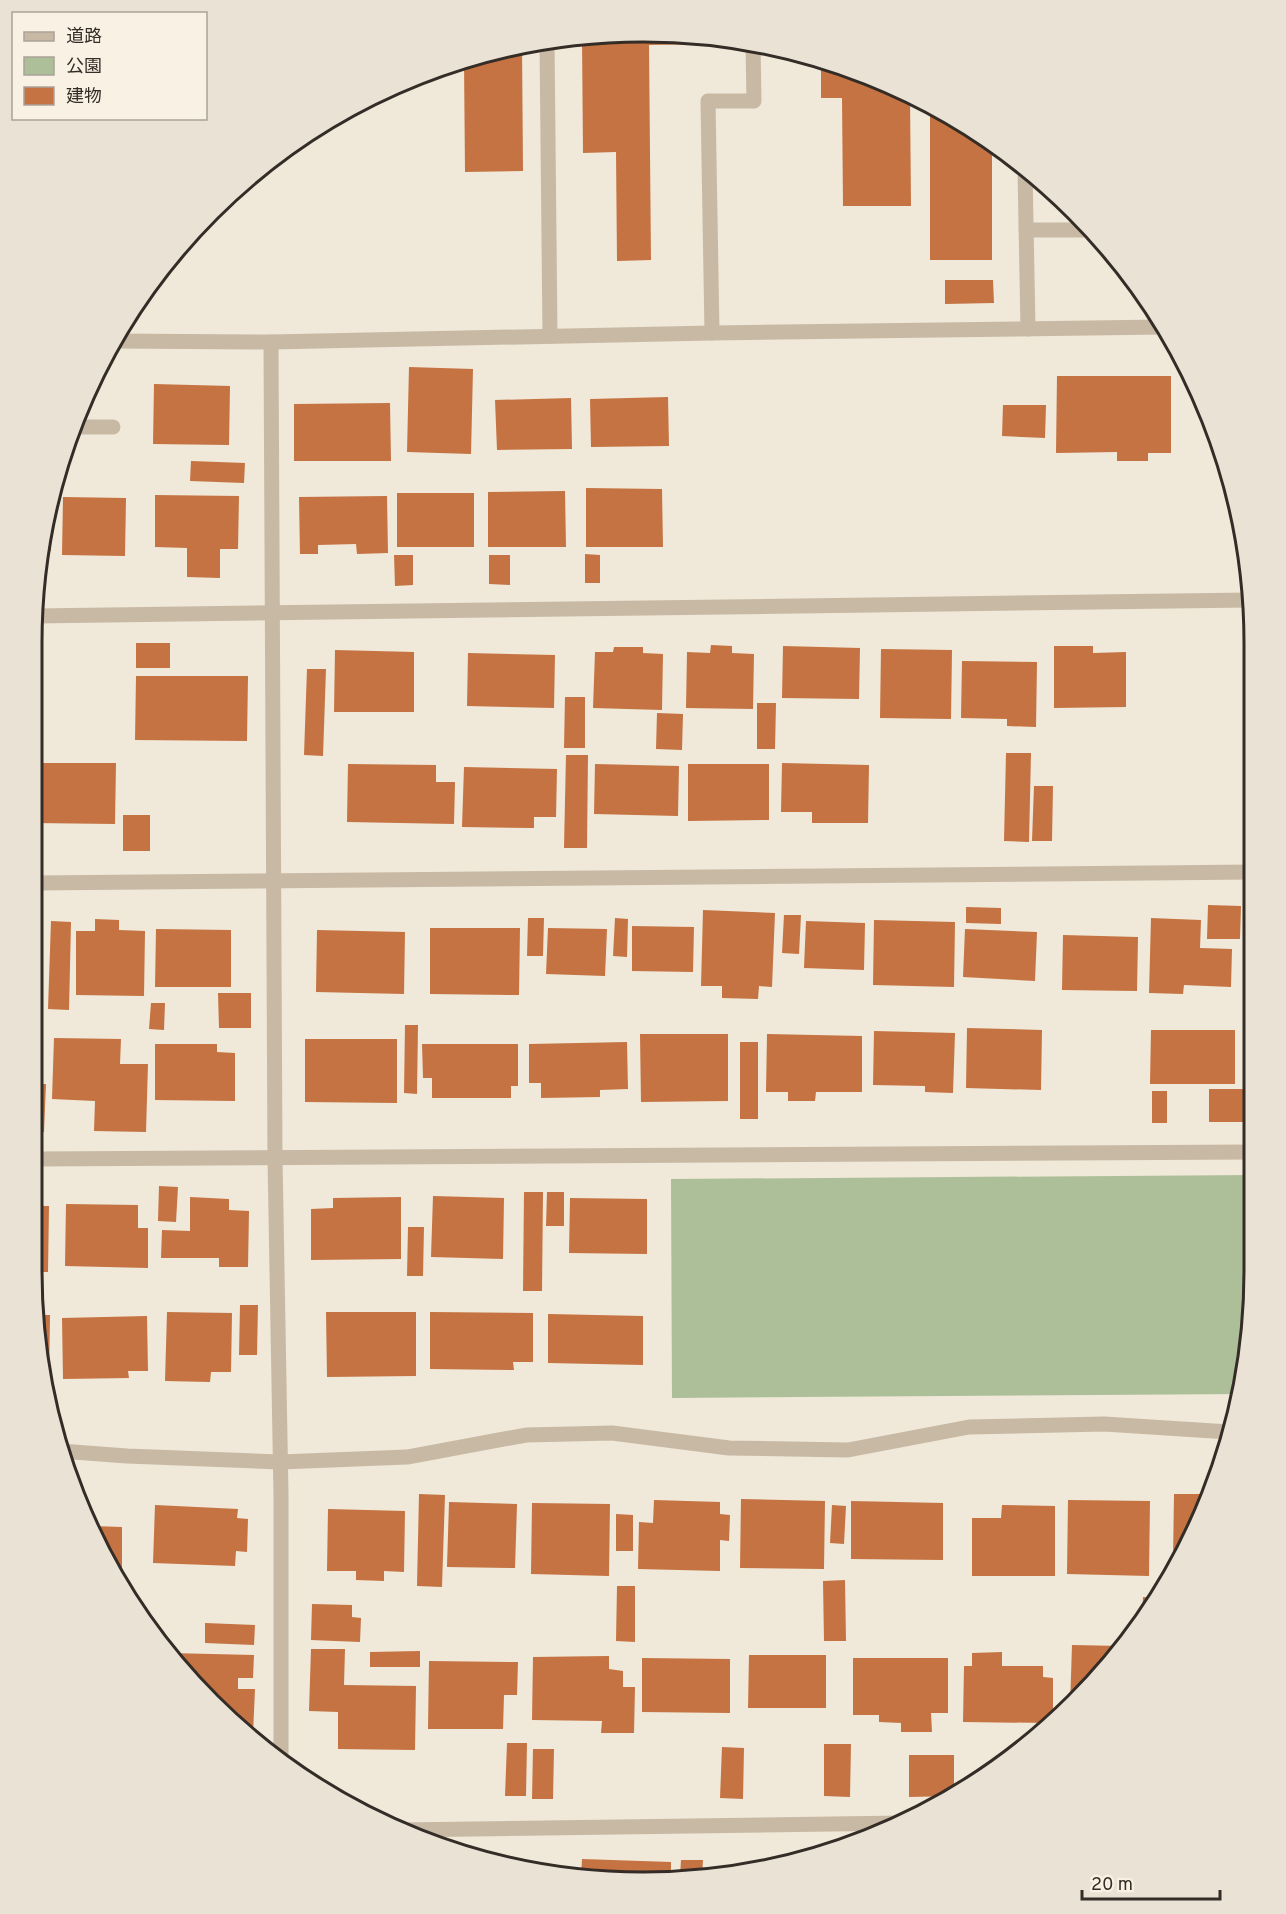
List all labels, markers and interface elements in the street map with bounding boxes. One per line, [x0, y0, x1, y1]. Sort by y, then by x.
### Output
legend [12, 12, 207, 120]
text: 道路 [66, 26, 102, 49]
text: 公園 [66, 56, 102, 79]
text: 建物 [66, 86, 102, 109]
scale bar [1082, 1863, 1220, 1901]
text: 20 m [1091, 1874, 1133, 1897]

